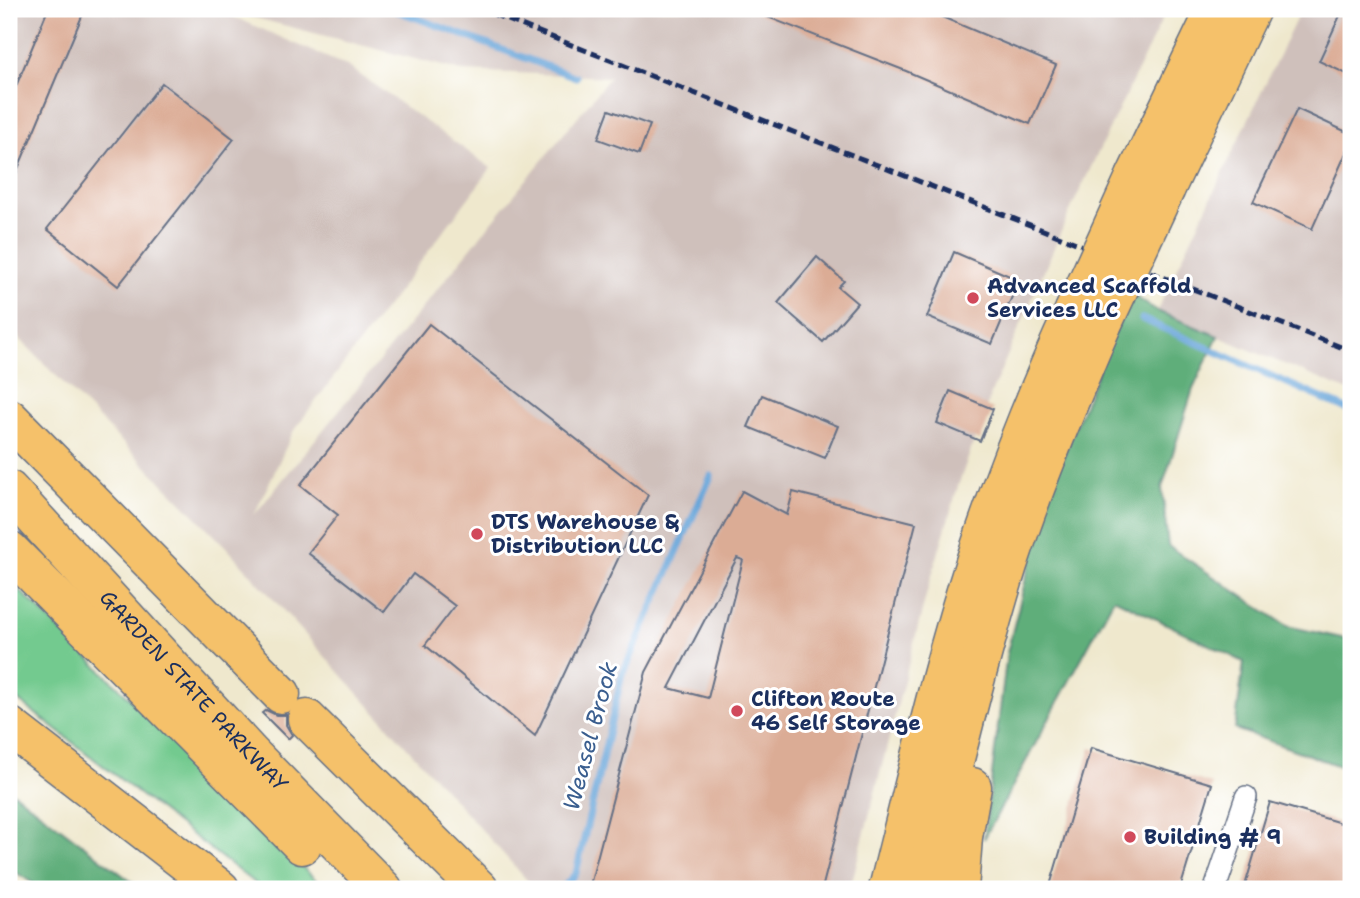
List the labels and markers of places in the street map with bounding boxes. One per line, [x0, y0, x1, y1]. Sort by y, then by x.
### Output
place label: Advanced Scaffold Services LLC [987, 272, 1192, 324]
marker: Advanced Scaffold Services LLC [965, 290, 981, 306]
place label: DTS Warehouse & Distribution LLC [491, 508, 680, 560]
marker: DTS Warehouse & Distribution LLC [469, 526, 485, 542]
place label: Clifton Route 46 Self Storage [751, 685, 921, 737]
marker: Clifton Route 46 Self Storage [729, 703, 745, 719]
place label: Building # 9 [1144, 823, 1281, 851]
marker: Building # 9 [1122, 829, 1138, 845]

